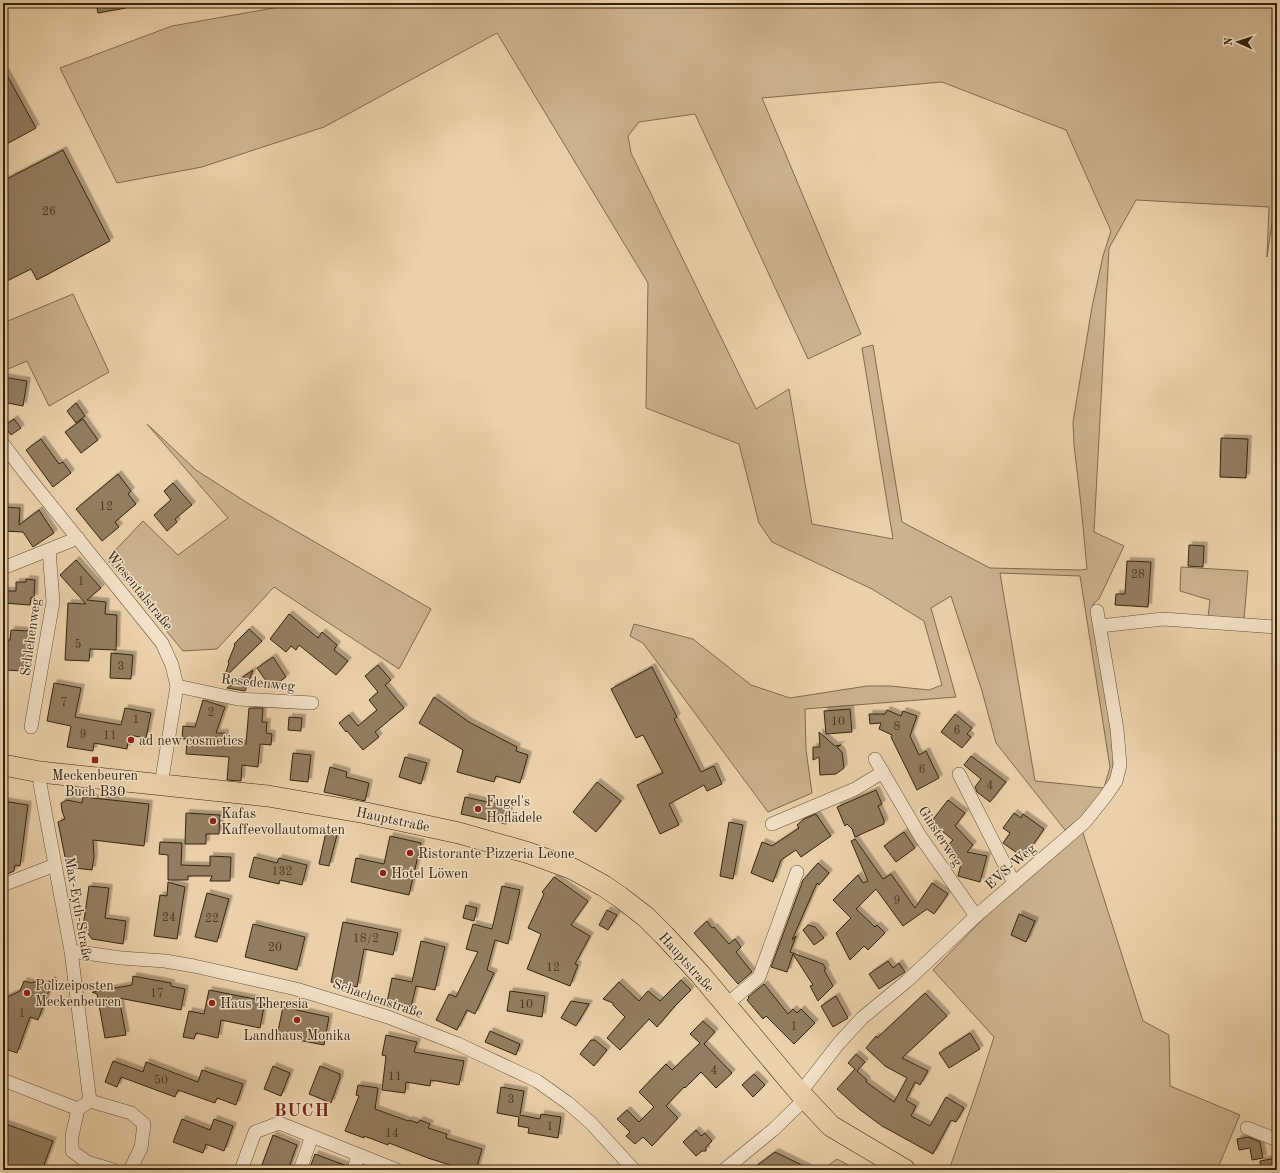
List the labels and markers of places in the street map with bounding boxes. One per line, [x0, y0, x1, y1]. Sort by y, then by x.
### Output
place label: ad new cosmetics [139, 734, 243, 748]
marker: ad new cosmetics [126, 735, 136, 745]
marker: Meckenbeuren Buch B30 [90, 755, 100, 765]
place label: Meckenbeuren Buch B30 [52, 769, 139, 799]
place label: Fugel's Hoflädele [486, 795, 542, 825]
marker: Fugel's Hoflädele [473, 804, 483, 814]
place label: Kafas Kaffeevollautomaten [221, 807, 345, 837]
marker: Kafas Kaffeevollautomaten [208, 816, 218, 826]
place label: Ristorante Pizzeria Leone [418, 847, 574, 861]
marker: Ristorante Pizzeria Leone [405, 848, 415, 858]
place label: Hotel Löwen [391, 867, 469, 881]
marker: Hotel Löwen [378, 868, 388, 878]
place label: Polizeiposten Meckenbeuren [35, 979, 122, 1009]
marker: Polizeiposten Meckenbeuren [22, 988, 32, 998]
place label: Haus Theresia [220, 997, 309, 1011]
marker: Haus Theresia [207, 998, 217, 1008]
marker: Landhaus Monika [292, 1015, 302, 1025]
place label: Landhaus Monika [243, 1029, 351, 1043]

